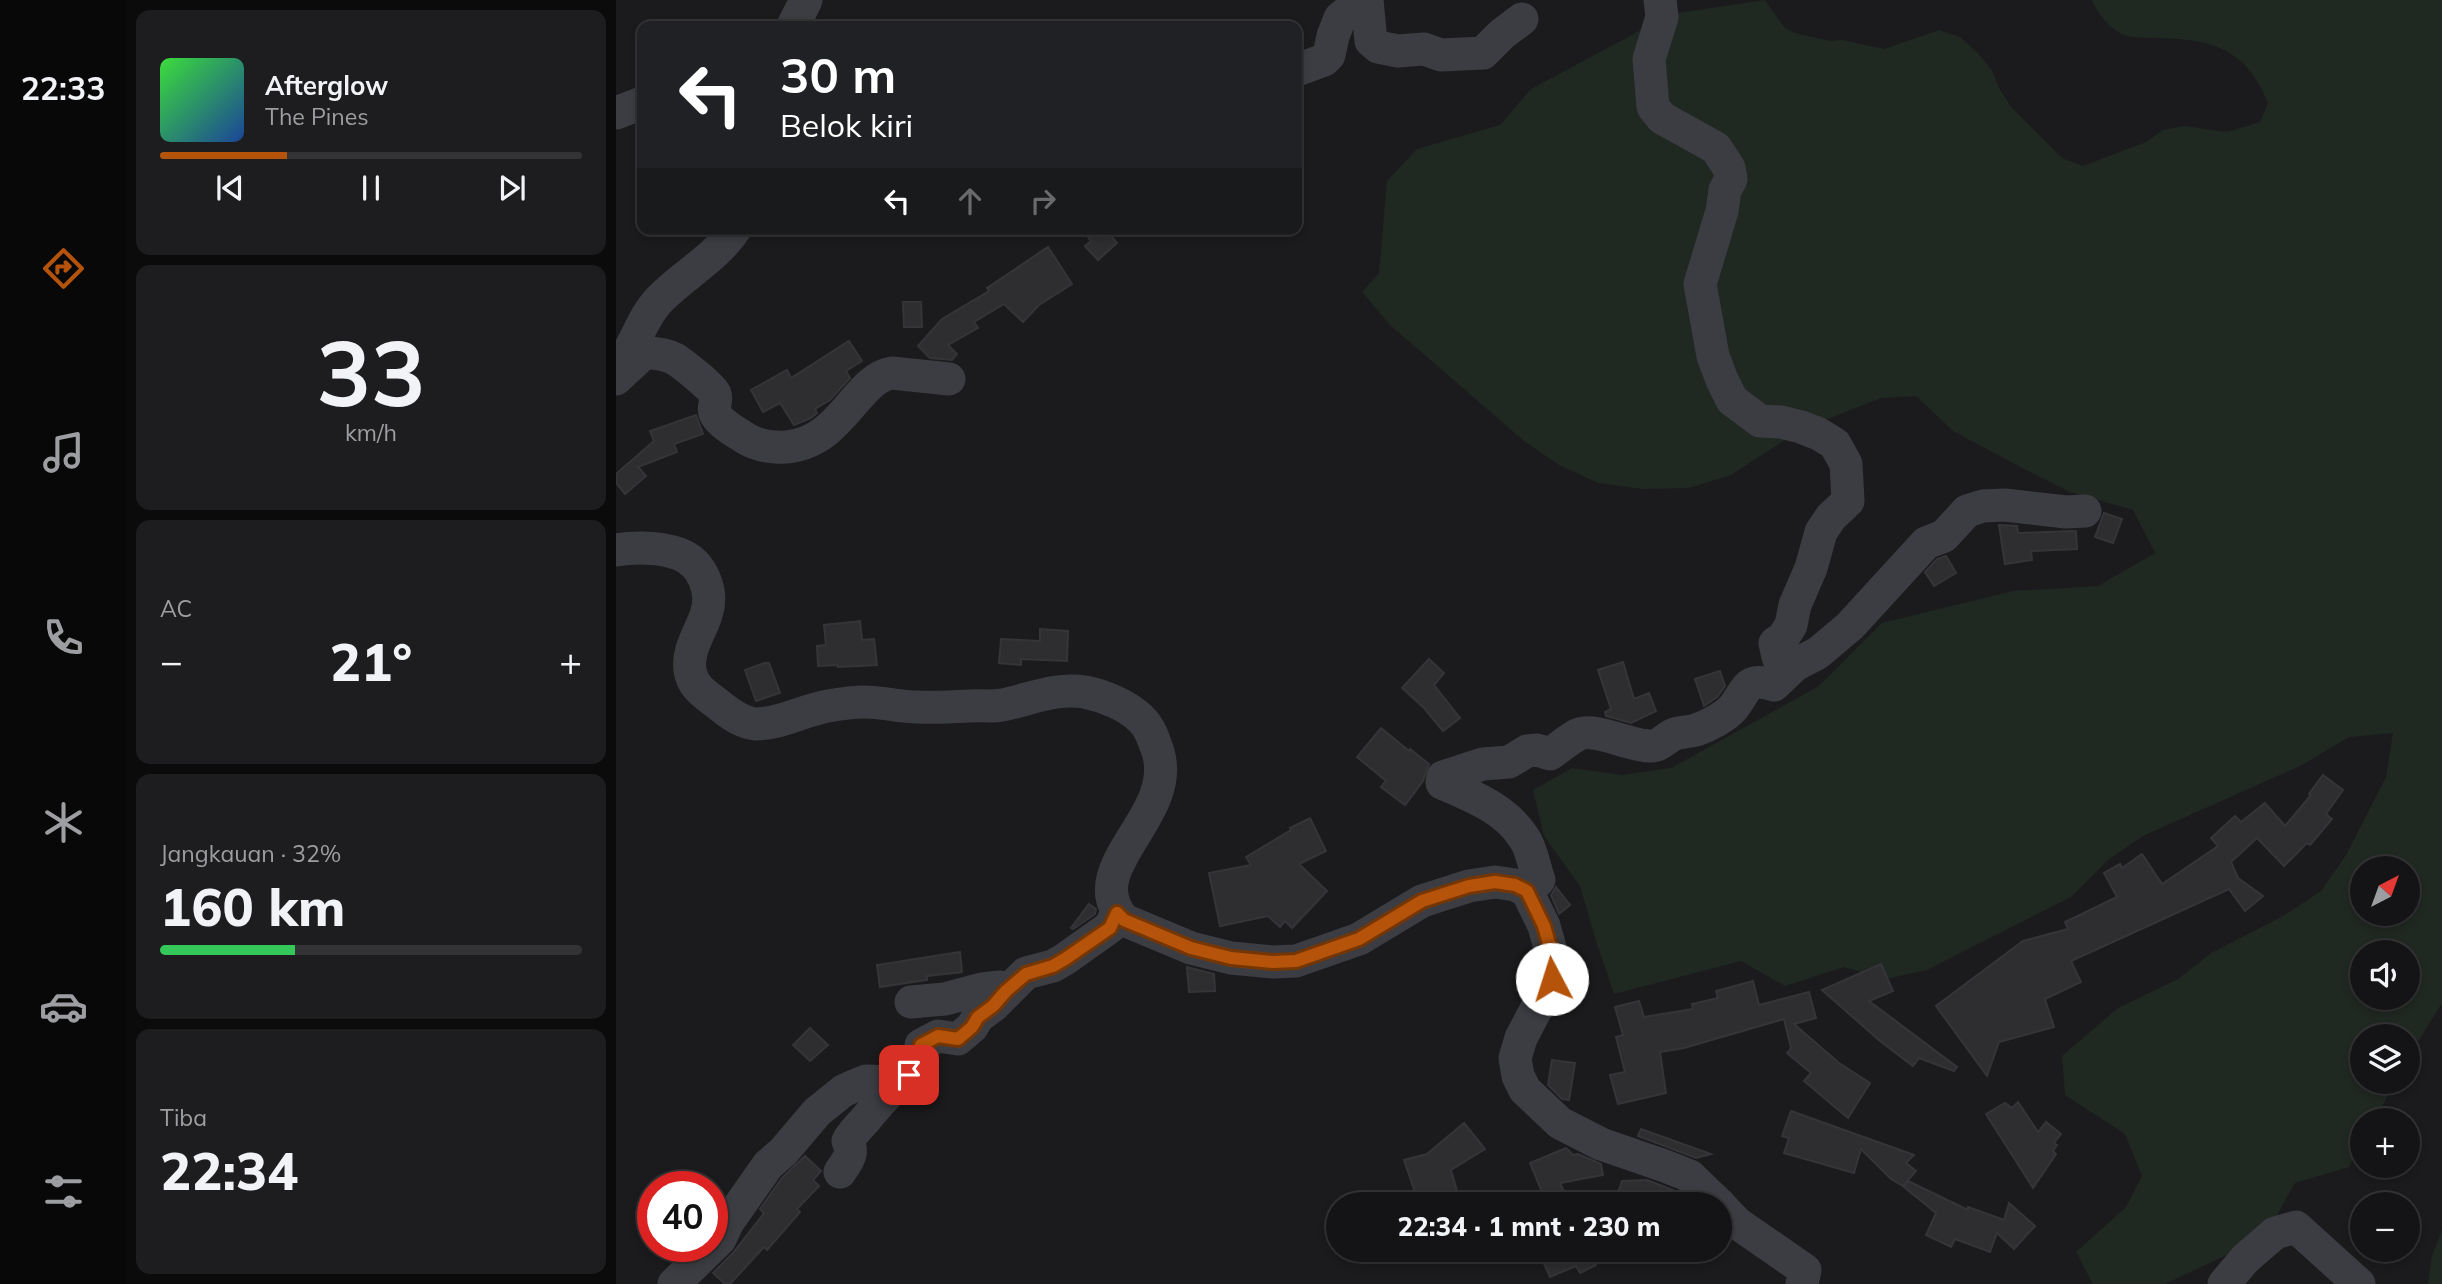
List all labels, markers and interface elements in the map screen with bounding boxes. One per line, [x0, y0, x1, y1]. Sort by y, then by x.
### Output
text: 30 m [780, 44, 896, 105]
icon: left [665, 49, 756, 140]
text: 22:33 [21, 68, 105, 108]
text: Afterglow [265, 69, 388, 102]
text: The Pines [265, 102, 369, 131]
text: Belok kiri [780, 105, 913, 145]
icon: previous [211, 169, 249, 207]
icon: pause [352, 169, 390, 207]
icon: next [493, 169, 531, 207]
icon: left [878, 182, 916, 220]
icon: ahead [951, 182, 989, 220]
icon: right [1024, 182, 1062, 220]
icon: directions [39, 244, 88, 293]
text: 33 [316, 315, 426, 429]
text: km/h [345, 418, 397, 447]
icon: music [39, 428, 88, 477]
text: AC [160, 594, 192, 623]
icon: phone [39, 613, 88, 662]
text: 21° [330, 629, 412, 694]
text: − [160, 637, 183, 685]
text: + [559, 637, 582, 685]
icon: climate [39, 798, 88, 847]
text: Jangkauan · 32% [160, 839, 341, 868]
north arrow [2350, 856, 2420, 926]
map controls [2350, 856, 2420, 1262]
text: 160 km [160, 874, 345, 939]
button: sound [2350, 940, 2420, 1010]
position arrow [1515, 942, 1589, 1016]
icon: car [39, 982, 88, 1031]
button: layers [2350, 1024, 2420, 1094]
pin [879, 1045, 939, 1105]
icon: arrive [890, 1056, 928, 1094]
text: Tiba [160, 1103, 207, 1132]
button: + [2350, 1108, 2420, 1178]
text: 22:34 [160, 1138, 298, 1203]
icon: filters [39, 1167, 88, 1216]
speed limit sign: 40 [637, 1171, 728, 1262]
button: − [2350, 1192, 2420, 1262]
text: 22:34 · 1 mnt · 230 m [1398, 1210, 1660, 1243]

